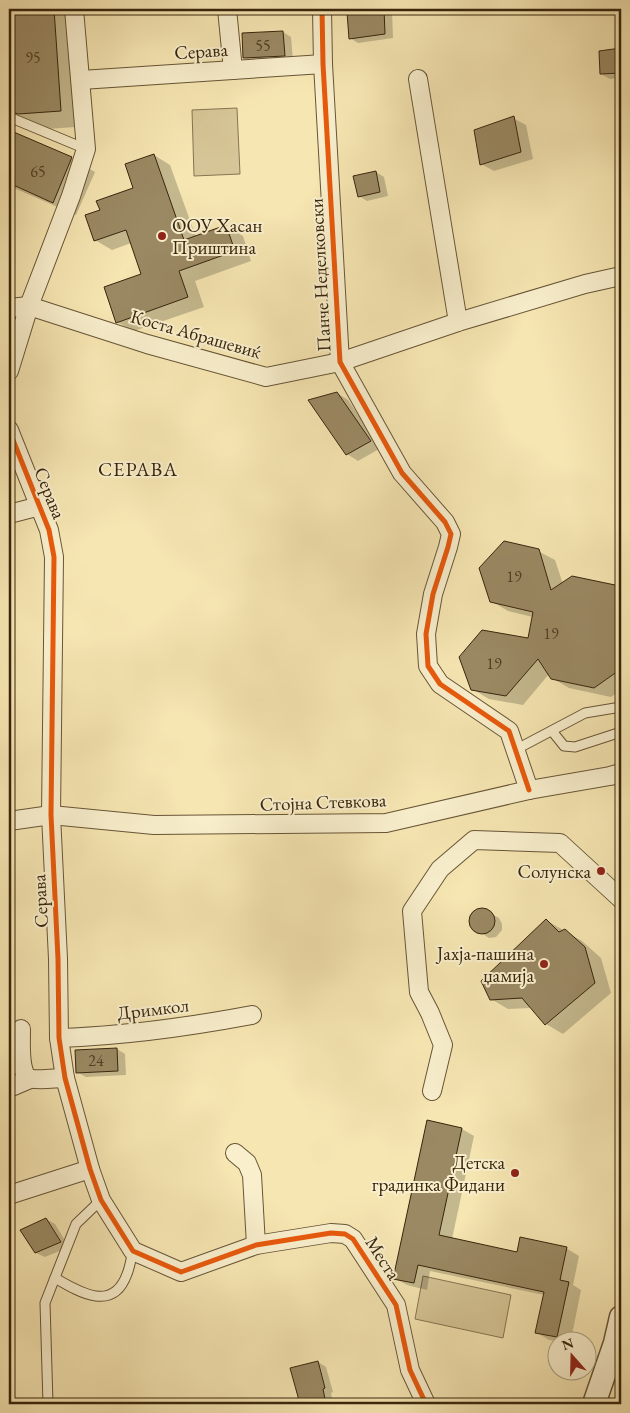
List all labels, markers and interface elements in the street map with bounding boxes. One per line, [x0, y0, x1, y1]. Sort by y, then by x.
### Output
house number: 55 [255, 35, 271, 56]
street label: Серава [173, 37, 229, 65]
house number: 95 [25, 47, 41, 68]
house number: 65 [30, 161, 46, 182]
street label: Панче Неделковски [303, 198, 337, 352]
place label: ООУ Хасан Приштина [172, 213, 262, 260]
marker: ООУ Хасан Приштина [156, 230, 168, 242]
street label: Коста Абрашевиќ [128, 303, 264, 365]
district label: СЕРАВА [98, 456, 178, 482]
street label: Серава [28, 463, 72, 523]
house number: 19 [506, 566, 522, 587]
house number: 19 [543, 623, 559, 644]
house number: 19 [486, 653, 502, 674]
street label: Стојна Стевкова [259, 787, 387, 817]
place label: Солунска [517, 859, 591, 884]
marker: Солунска [595, 865, 607, 877]
street label: Серава [26, 873, 54, 928]
place label: Јахја-пашина џамија [435, 941, 534, 988]
marker: Јахја-пашина џамија [538, 958, 550, 970]
street label: Дримкол [116, 992, 190, 1026]
house number: 24 [88, 1050, 104, 1071]
place label: Детска градинка Фидани [372, 1150, 505, 1197]
marker: Детска градинка Фидани [509, 1167, 521, 1179]
street label: Места [360, 1231, 407, 1285]
north arrow [548, 1330, 598, 1380]
text: N [559, 1333, 577, 1354]

